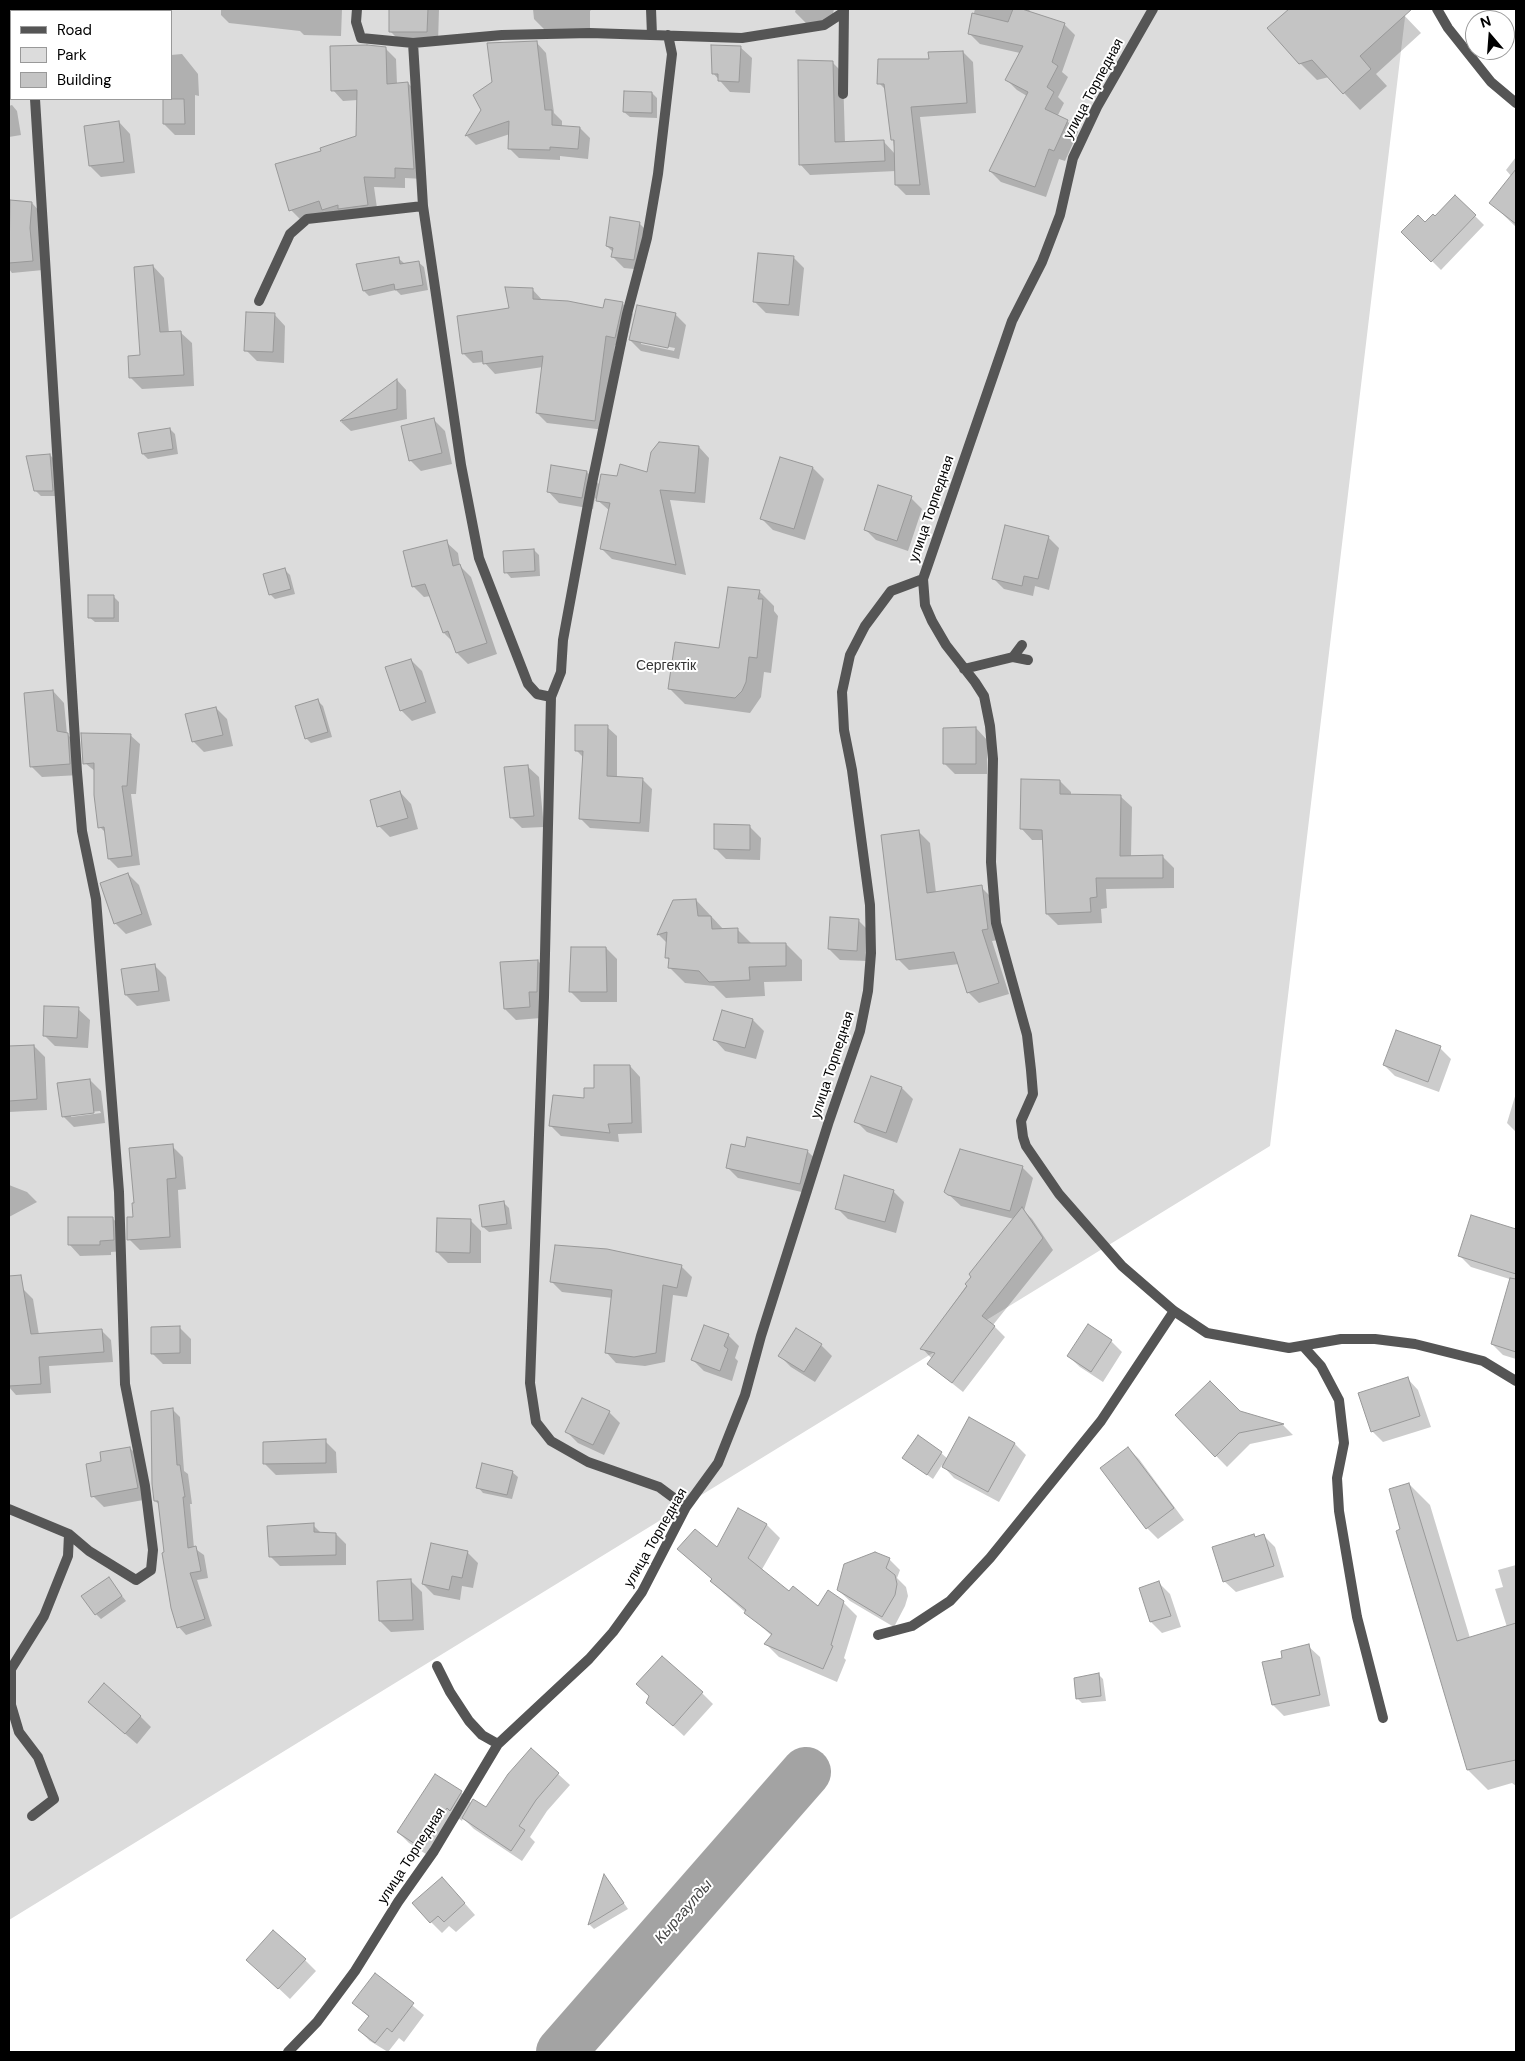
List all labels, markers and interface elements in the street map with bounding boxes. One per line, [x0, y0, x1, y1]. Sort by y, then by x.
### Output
legend [10, 10, 172, 100]
north arrow [1465, 10, 1515, 60]
text: N [1478, 12, 1493, 32]
text: Road [57, 20, 92, 40]
street label: улица Торпедная [1060, 36, 1128, 142]
text: Park [57, 45, 87, 65]
text: Building [57, 70, 112, 90]
street label: улица Торпедная [906, 454, 958, 564]
park label: Сергектік [636, 658, 696, 674]
street label: улица Торпедная [808, 1009, 858, 1121]
street label: улица Торпедная [621, 1485, 691, 1591]
street label: улица Торпедная [375, 1805, 449, 1907]
water label: Кыргаулды [651, 1877, 717, 1947]

